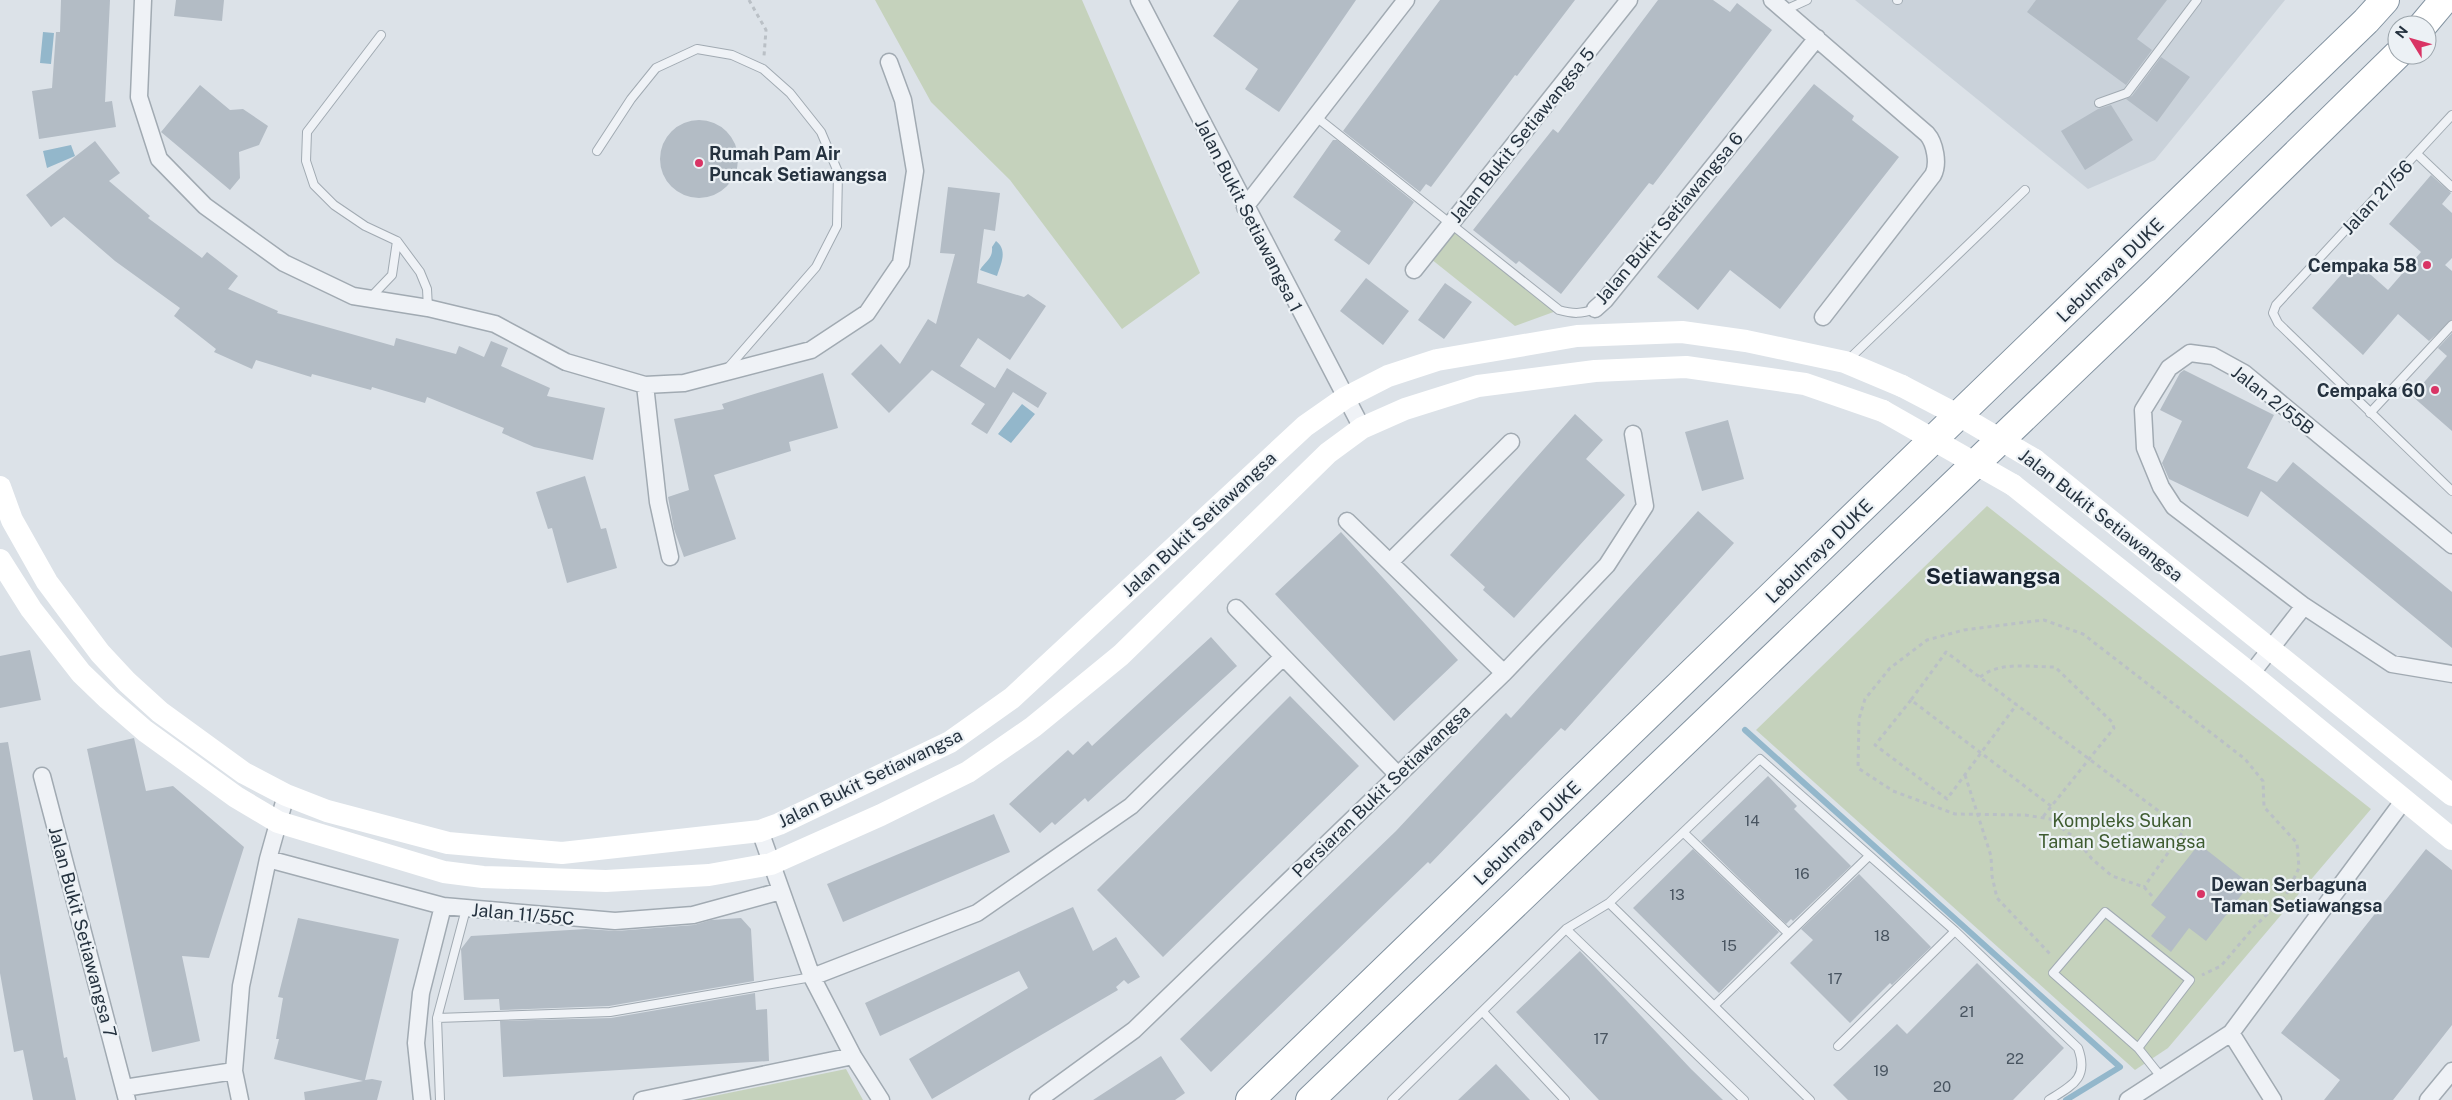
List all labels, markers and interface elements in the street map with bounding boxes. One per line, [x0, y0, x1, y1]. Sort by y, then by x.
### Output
north arrow [2387, 15, 2437, 65]
text: N [2392, 23, 2411, 41]
street label: Jalan Bukit Setiawangsa 5 [1445, 43, 1599, 227]
street label: Jalan Bukit Setiawangsa 1 [1191, 115, 1307, 315]
street label: Jalan Bukit Setiawangsa 6 [1591, 128, 1747, 308]
place label: Rumah Pam Air Puncak Setiawangsa [709, 143, 887, 185]
street label: Jalan 21/56 [2337, 155, 2417, 239]
marker: Rumah Pam Air Puncak Setiawangsa [693, 157, 705, 169]
street label: Lebuhraya DUKE [2052, 214, 2168, 326]
place label: Cempaka 58 [2308, 255, 2417, 276]
marker: Cempaka 58 [2421, 259, 2433, 271]
street label: Jalan 2/55B [2227, 361, 2319, 439]
place label: Cempaka 60 [2317, 380, 2425, 401]
marker: Cempaka 60 [2429, 384, 2441, 396]
street label: Jalan Bukit Setiawangsa [2015, 444, 2187, 586]
street label: Jalan Bukit Setiawangsa [1118, 447, 1280, 601]
street label: Lebuhraya DUKE [1761, 495, 1877, 607]
district label: Setiawangsa [1926, 563, 2060, 589]
street label: Persiaran Bukit Setiawangsa [1288, 700, 1474, 882]
street label: Jalan Bukit Setiawangsa [774, 724, 966, 832]
street label: Lebuhraya DUKE [1469, 777, 1585, 889]
park label: Kompleks Sukan Taman Setiawangsa [2039, 810, 2205, 852]
house number: 14 [1744, 812, 1760, 829]
street label: Jalan Bukit Setiawangsa 7 [45, 824, 121, 1040]
house number: 16 [1794, 865, 1810, 882]
place label: Dewan Serbaguna Taman Setiawangsa [2211, 874, 2382, 916]
house number: 13 [1669, 886, 1685, 903]
marker: Dewan Serbaguna Taman Setiawangsa [2195, 888, 2207, 900]
street label: Jalan 11/55C [471, 899, 575, 929]
house number: 18 [1874, 927, 1890, 944]
house number: 15 [1721, 937, 1737, 954]
house number: 17 [1827, 970, 1843, 987]
house number: 21 [1959, 1003, 1975, 1020]
house number: 17 [1593, 1030, 1609, 1047]
house number: 22 [2006, 1050, 2024, 1067]
house number: 19 [1873, 1062, 1889, 1079]
house number: 20 [1933, 1078, 1951, 1095]

